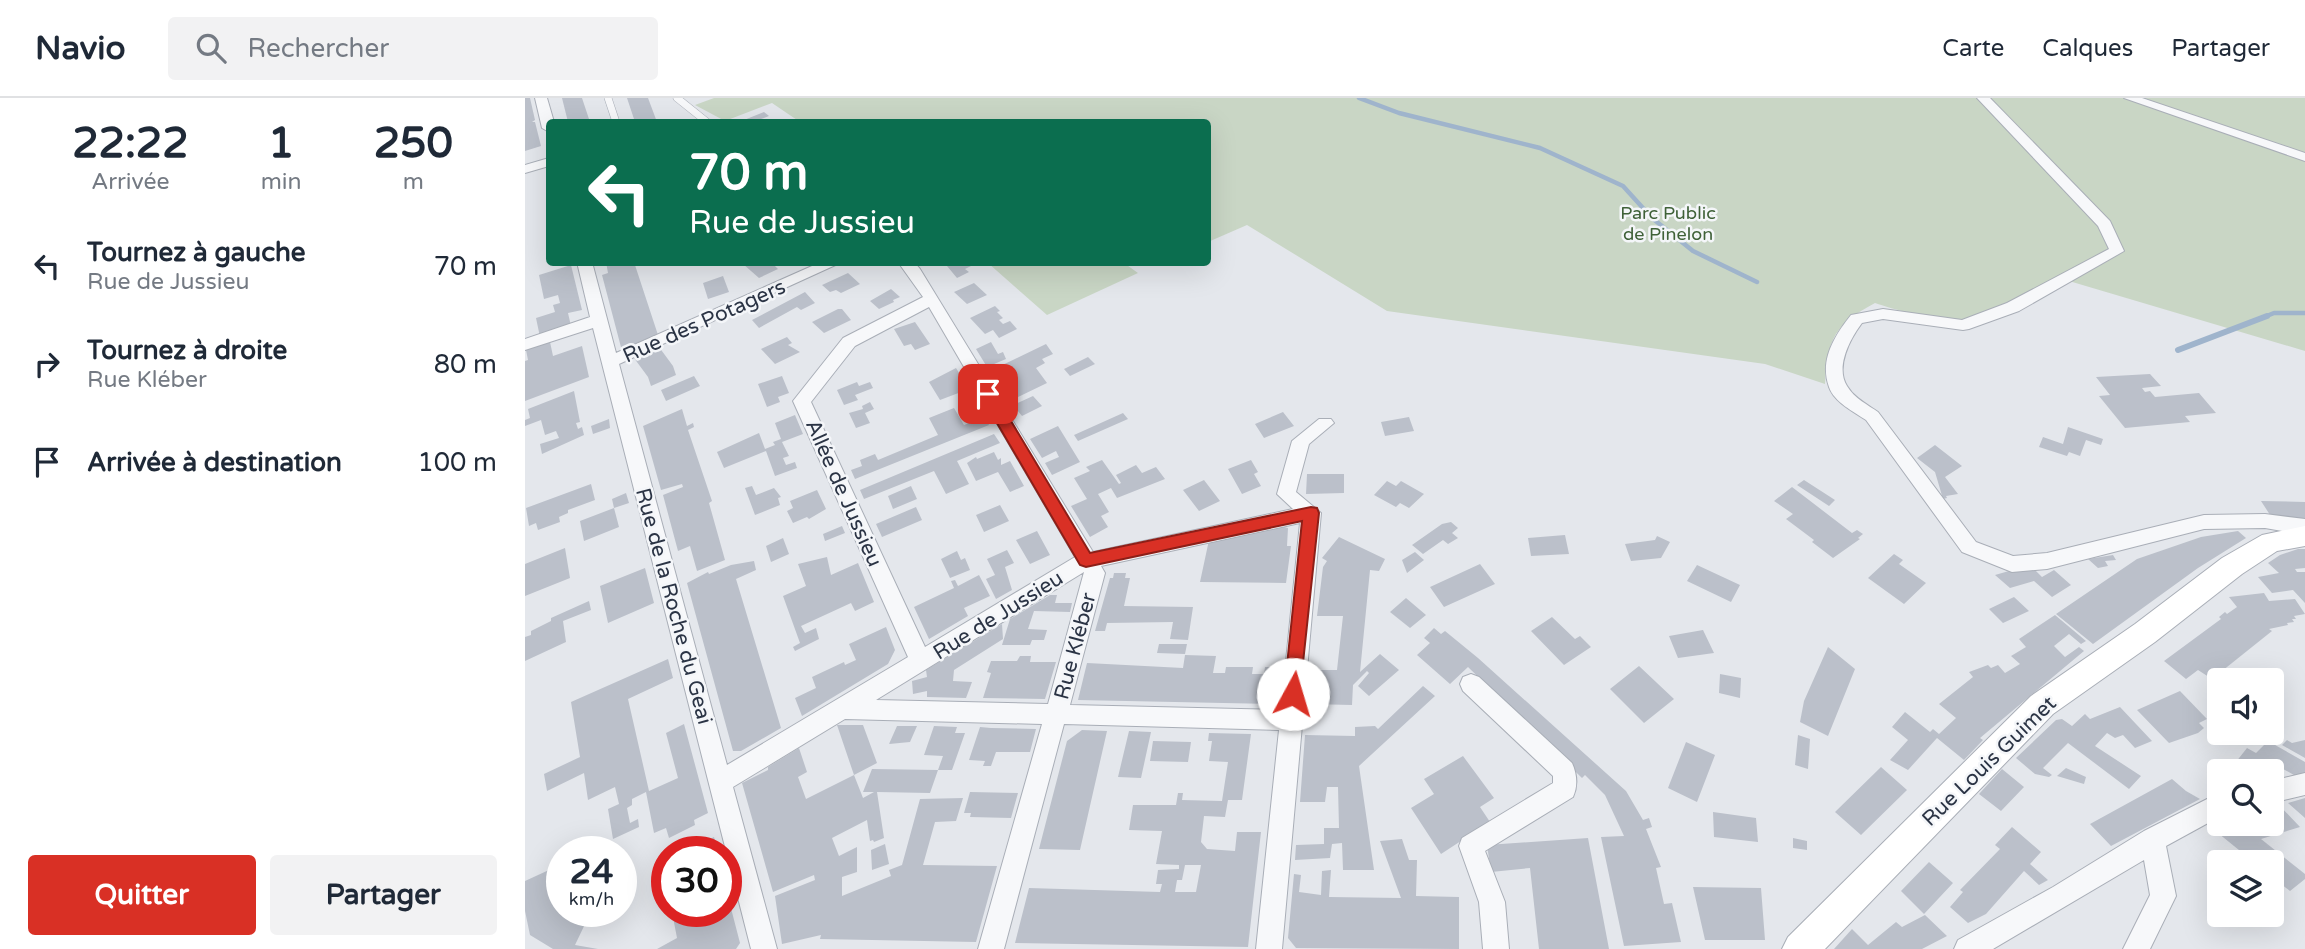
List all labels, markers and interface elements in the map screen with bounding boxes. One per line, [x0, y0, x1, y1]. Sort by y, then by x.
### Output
search box [168, 17, 658, 80]
text: Navio [35, 29, 126, 68]
icon: search [192, 29, 230, 67]
text: Rechercher [248, 33, 389, 64]
text: Carte [1942, 34, 2004, 63]
text: Calques [2042, 34, 2133, 63]
text: Partager [2171, 34, 2270, 63]
text: 22:22 [72, 118, 189, 169]
text: 1 [268, 118, 294, 169]
text: 250 [374, 118, 453, 169]
text: 70 m [689, 144, 808, 203]
icon: left [574, 147, 665, 238]
text: Arrivée [91, 168, 170, 196]
text: min [261, 168, 302, 196]
text: m [403, 168, 424, 196]
park label: Parc Public de Pinelon [1620, 202, 1716, 245]
text: Rue de Jussieu [689, 204, 915, 242]
text: Tournez à gauche [87, 237, 306, 268]
icon: left [28, 247, 66, 285]
text: 70 m [434, 251, 497, 282]
text: Rue de Jussieu [87, 268, 249, 296]
street label: Rue des Potagers [619, 274, 789, 369]
text: Tournez à droite [87, 335, 287, 366]
icon: right [28, 345, 66, 383]
text: 80 m [434, 349, 497, 380]
pin [958, 364, 1018, 424]
text: Rue Kléber [87, 366, 207, 394]
icon: arrive [969, 375, 1007, 413]
street label: Allée de Jussieu [800, 416, 887, 571]
icon: arrive [28, 443, 66, 481]
text: Arrivée à destination [87, 447, 342, 478]
text: 100 m [417, 447, 497, 478]
street label: Rue de la Roche du Geai [630, 485, 717, 727]
street label: Rue de Jussieu [929, 566, 1068, 665]
street label: Rue Kléber [1049, 590, 1102, 702]
position arrow [1256, 657, 1330, 731]
map controls [2207, 668, 2284, 927]
button: sound [2207, 668, 2284, 745]
street label: Rue Louis Guimet [1917, 691, 2062, 832]
button: search [2207, 759, 2284, 836]
speed limit sign: 30 [651, 836, 742, 927]
button: layers [2207, 850, 2284, 927]
text: 24 [570, 851, 613, 893]
button: Quitter [28, 855, 256, 935]
button: Partager [270, 855, 497, 935]
text: km/h [569, 888, 614, 910]

